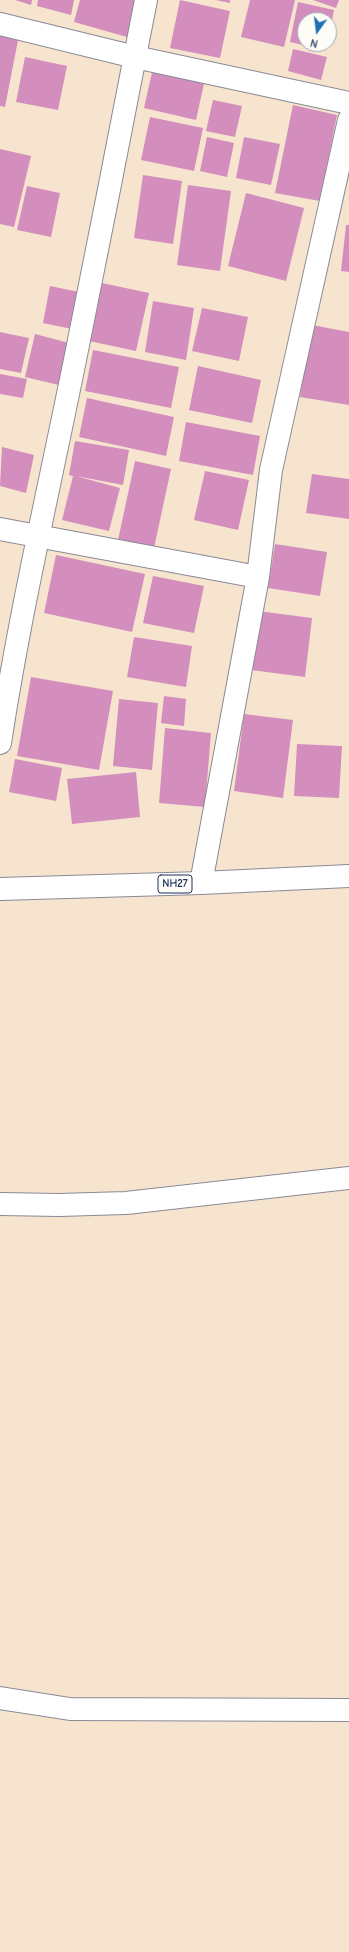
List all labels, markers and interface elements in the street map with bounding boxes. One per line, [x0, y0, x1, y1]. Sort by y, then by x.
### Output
north arrow [297, 12, 337, 52]
text: N [309, 36, 319, 50]
road number: NH27 [158, 875, 192, 893]

